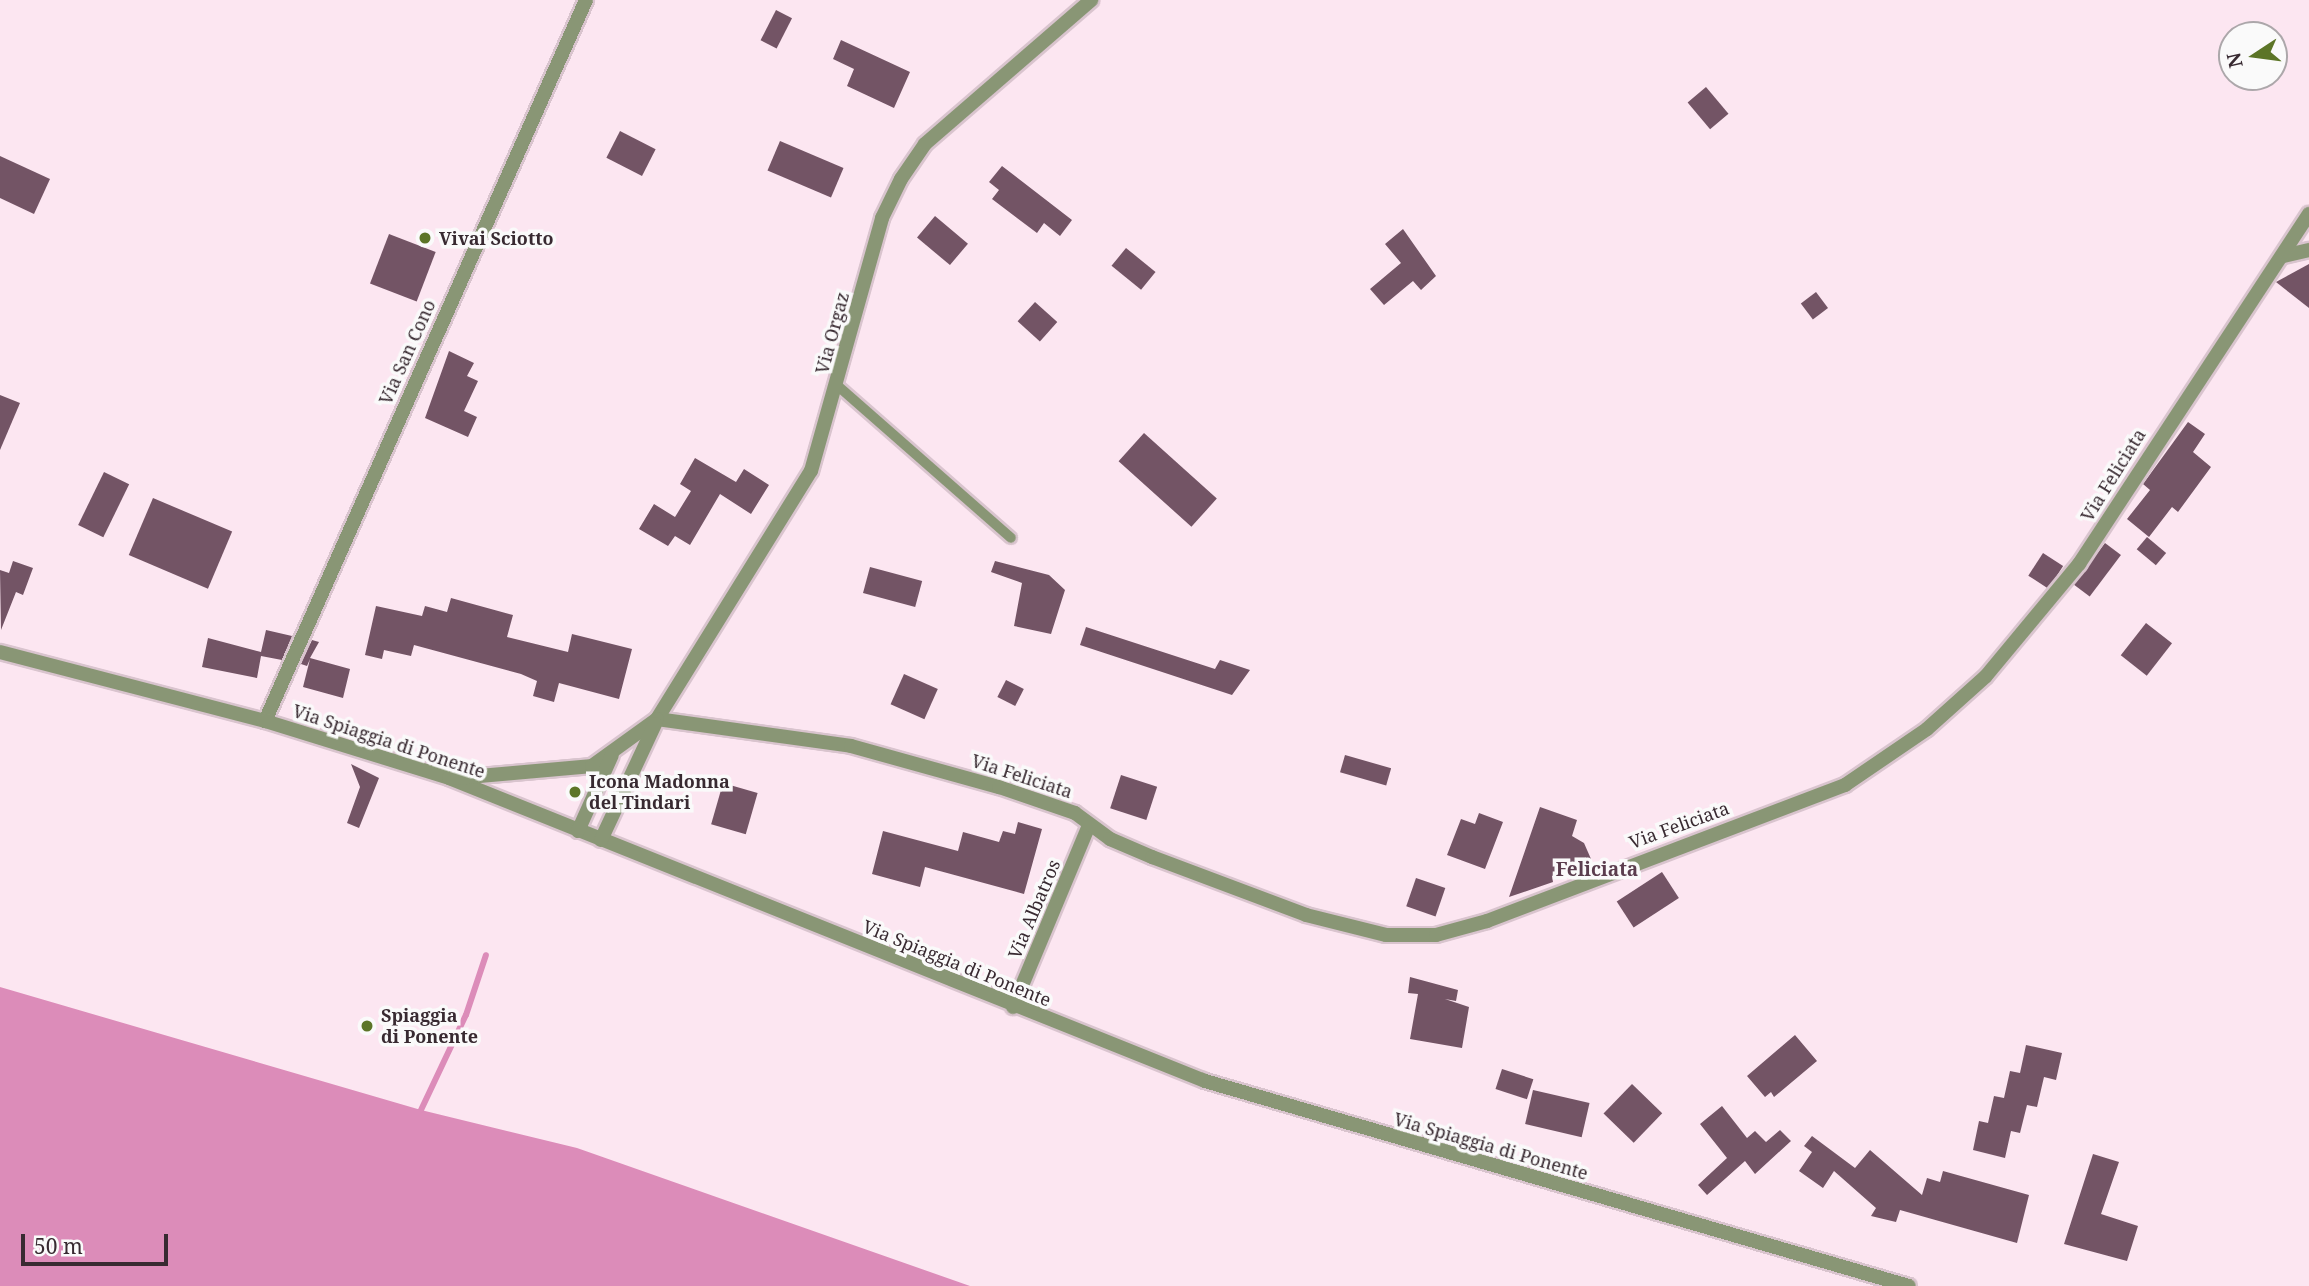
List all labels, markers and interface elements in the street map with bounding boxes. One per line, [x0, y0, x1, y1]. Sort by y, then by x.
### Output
north arrow [2218, 21, 2288, 91]
text: N [2220, 50, 2249, 71]
place label: Vivai Sciotto [439, 227, 554, 249]
marker: Vivai Sciotto [417, 230, 433, 246]
street label: Via Orgaz [811, 290, 853, 376]
street label: Via San Cono [374, 296, 440, 408]
street label: Via Feliciata [2076, 425, 2150, 525]
street label: Via Spiaggia di Ponente [290, 700, 488, 782]
street label: Via Feliciata [969, 750, 1075, 802]
place label: Icona Madonna del Tindari [589, 771, 730, 814]
marker: Icona Madonna del Tindari [567, 784, 583, 800]
street label: Via Feliciata [1626, 797, 1732, 853]
street label: Via Albatros [1003, 856, 1065, 962]
district label: Feliciata [1556, 859, 1638, 881]
street label: Via Spiaggia di Ponente [860, 915, 1054, 1011]
place label: Spiaggia di Ponente [381, 1005, 478, 1048]
marker: Spiaggia di Ponente [359, 1018, 375, 1034]
street label: Via Spiaggia di Ponente [1391, 1108, 1591, 1184]
scale bar [24, 1220, 172, 1264]
text: 50 m [34, 1232, 83, 1260]

